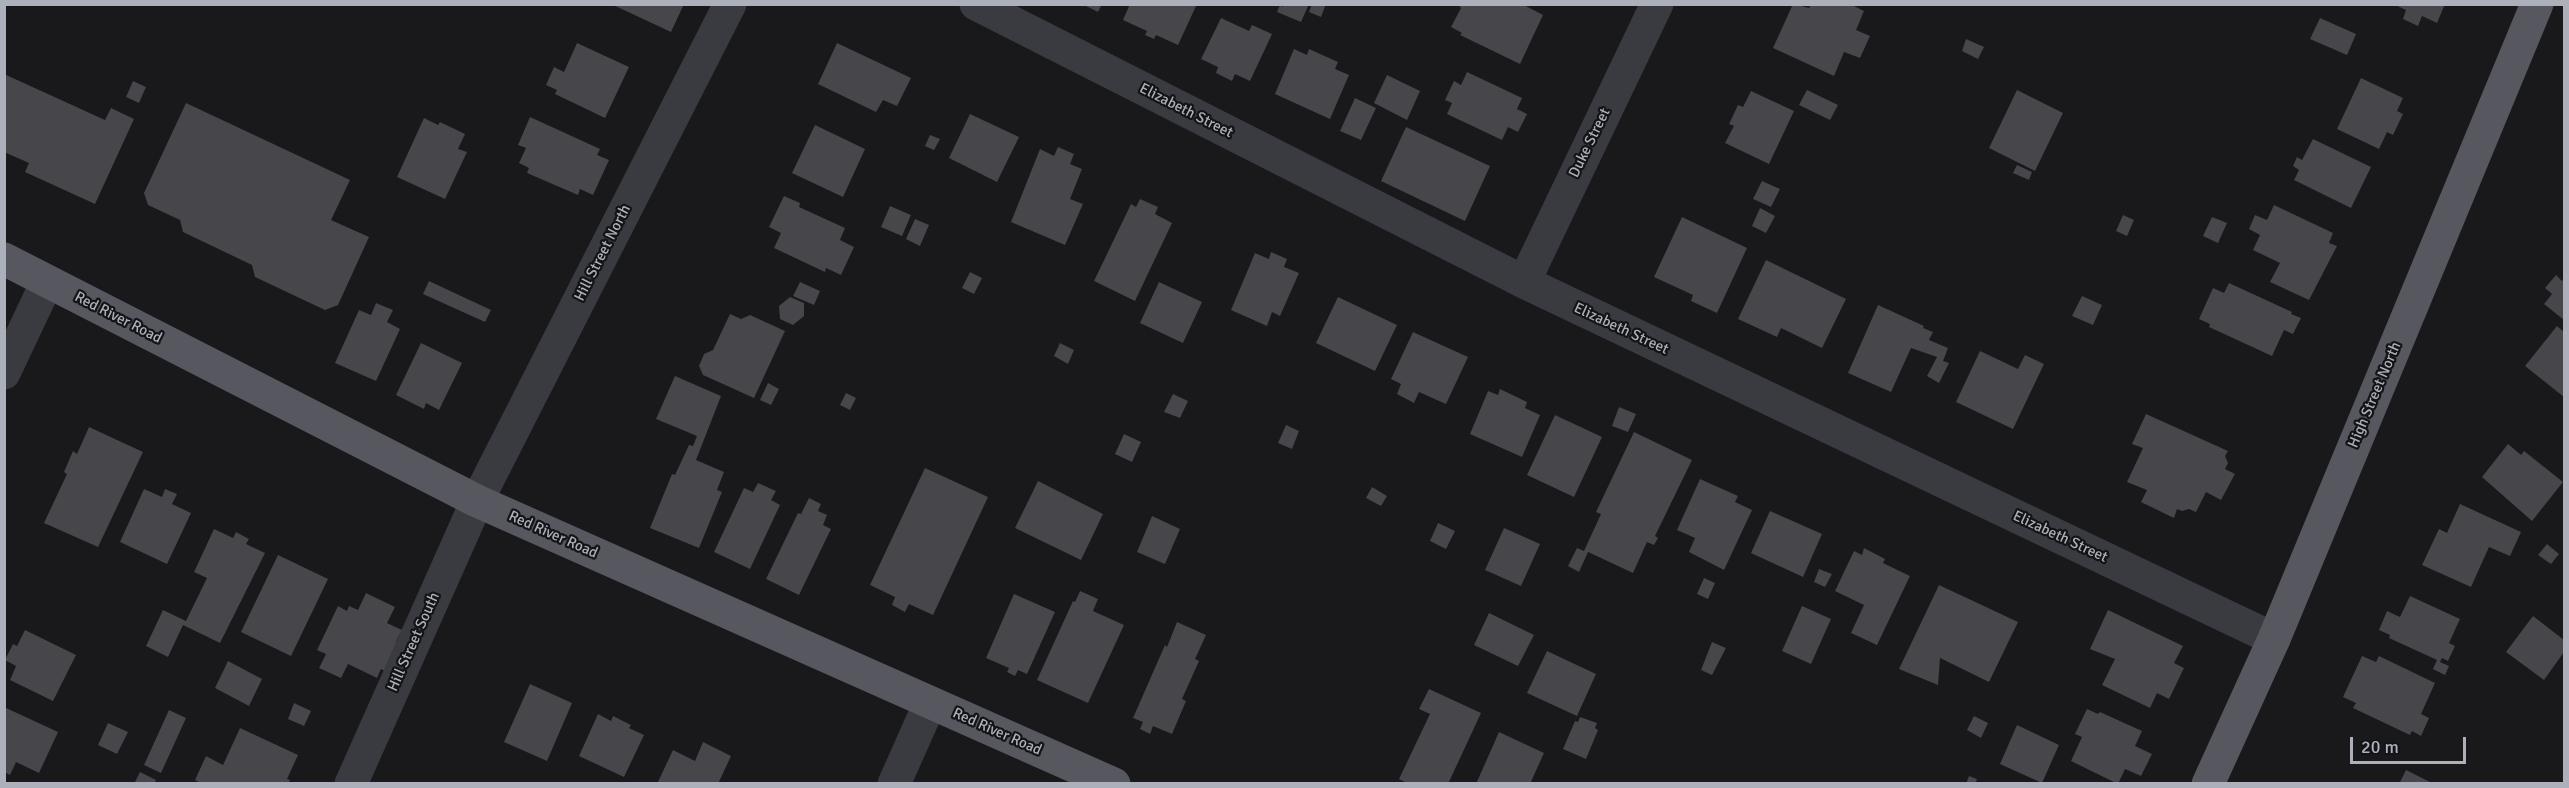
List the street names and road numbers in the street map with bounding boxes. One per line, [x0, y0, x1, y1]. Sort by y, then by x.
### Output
street label: Elizabeth Street [1136, 80, 1236, 142]
street label: Duke Street [1565, 105, 1615, 181]
street label: Hill Street North [571, 202, 635, 304]
street label: Red River Road [71, 288, 165, 348]
street label: Elizabeth Street [1571, 299, 1671, 359]
street label: High Street North [2345, 339, 2405, 451]
street label: Red River Road [506, 507, 600, 563]
street label: Elizabeth Street [2010, 507, 2110, 567]
street label: Hill Street South [384, 590, 444, 694]
street label: Red River Road [950, 704, 1044, 760]

